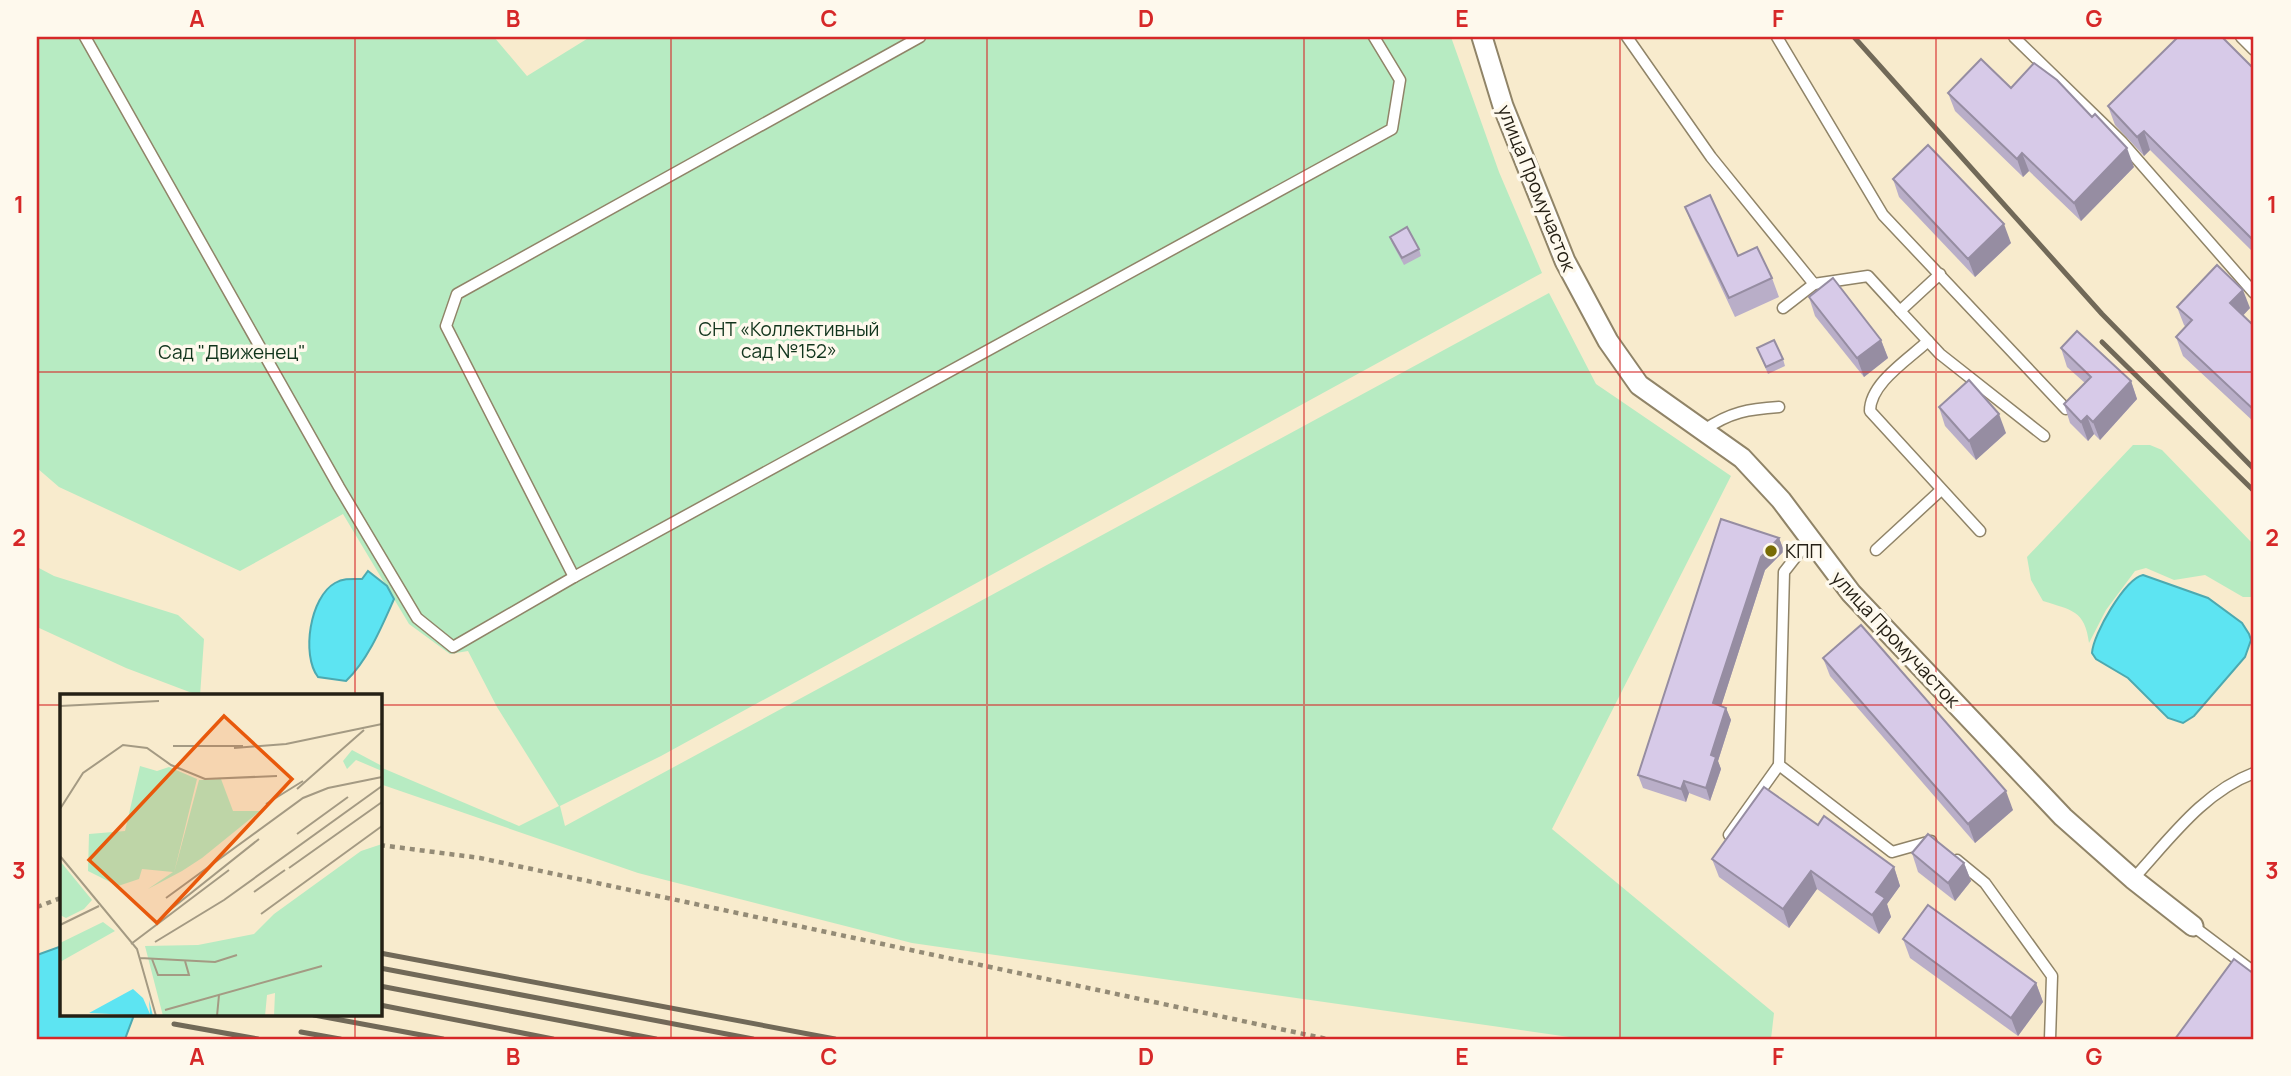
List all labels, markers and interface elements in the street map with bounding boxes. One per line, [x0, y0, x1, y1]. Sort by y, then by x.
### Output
text: A [189, 2, 205, 34]
text: B [506, 2, 520, 34]
text: C [821, 2, 838, 34]
text: D [1138, 2, 1154, 34]
text: E [1455, 2, 1469, 34]
text: F [1772, 2, 1784, 34]
text: G [2086, 2, 2103, 34]
street label: улица Промучасток [1492, 101, 1583, 276]
text: 1 [14, 188, 24, 220]
text: 1 [2267, 188, 2277, 220]
park label: СНТ «Коллективный сад №152» [699, 316, 879, 364]
park label: Сад "Движенец" [158, 339, 306, 365]
text: 2 [12, 521, 26, 553]
text: 2 [2265, 521, 2279, 553]
place label: КПП [1785, 538, 1823, 564]
marker: КПП [1763, 543, 1779, 559]
street label: улица Промучасток [1826, 565, 1966, 713]
inset map [60, 694, 382, 1016]
text: 3 [12, 854, 26, 886]
text: 3 [2265, 854, 2279, 886]
text: A [189, 1040, 205, 1072]
text: B [506, 1040, 520, 1072]
text: C [821, 1040, 838, 1072]
text: D [1138, 1040, 1154, 1072]
text: E [1455, 1040, 1469, 1072]
text: F [1772, 1040, 1784, 1072]
text: G [2086, 1040, 2103, 1072]

